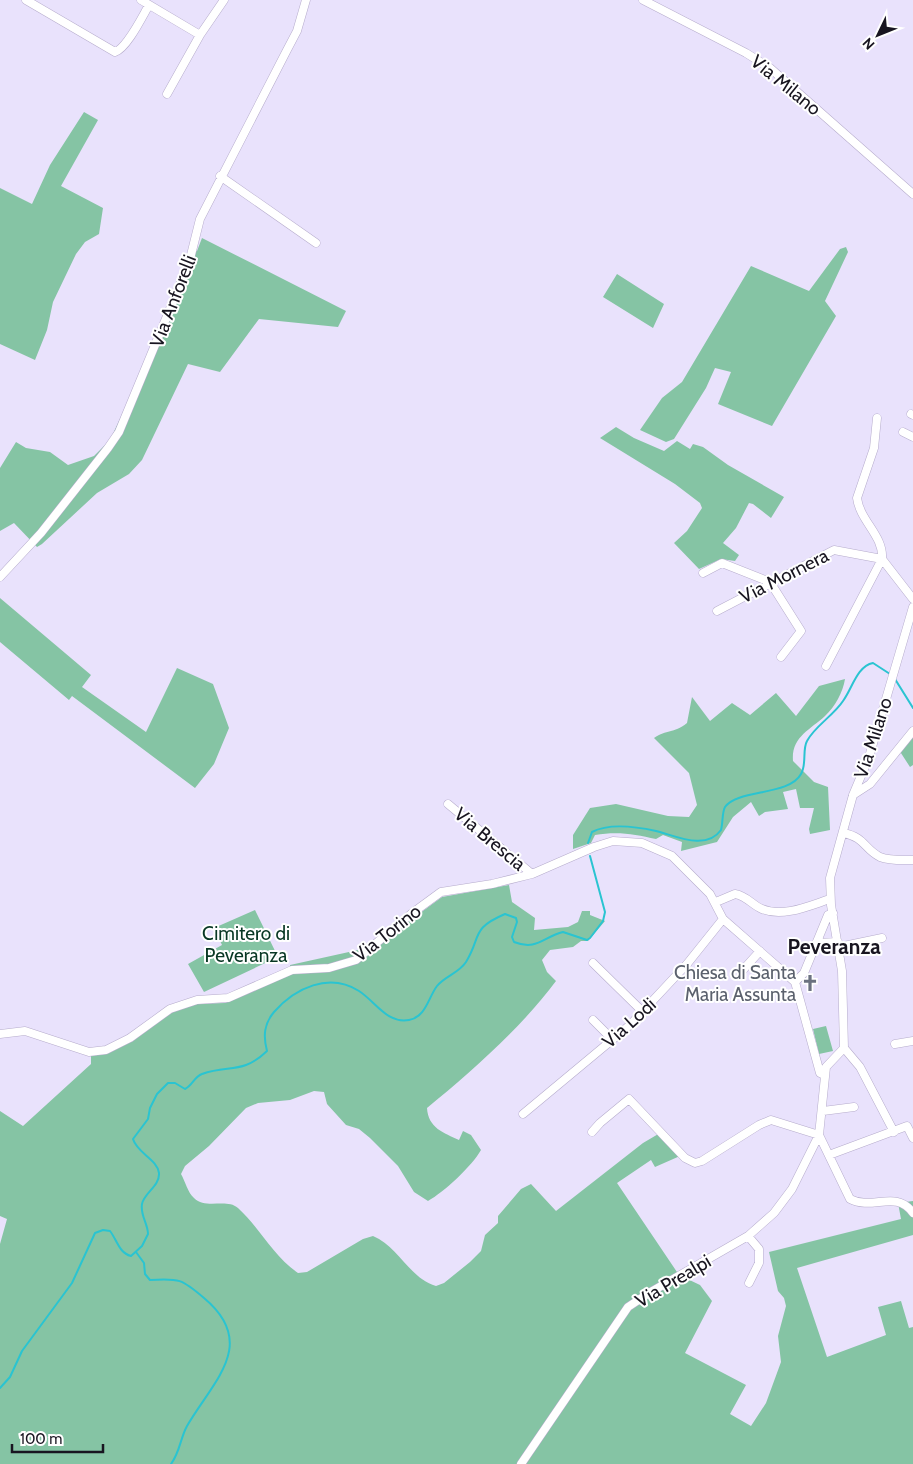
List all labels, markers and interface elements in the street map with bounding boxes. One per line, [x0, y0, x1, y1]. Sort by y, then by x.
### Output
north arrow [853, 10, 903, 60]
text: N [859, 34, 878, 54]
street label: Via Milano [746, 50, 826, 120]
street label: Via Anforelli [145, 252, 201, 350]
street label: Via Mornera [736, 544, 832, 608]
street label: Via Milano [849, 695, 897, 781]
street label: Via Brescia [450, 802, 530, 876]
street label: Via Torino [348, 899, 426, 967]
park label: Cimitero di Peveranza [202, 922, 290, 967]
district label: Peveranza [787, 934, 881, 959]
place label: Chiesa di Santa Maria Assunta [674, 961, 796, 1006]
church icon: Chiesa di Santa Maria Assunta [800, 973, 820, 993]
street label: Via Lodi [597, 993, 661, 1053]
street label: Via Prealpi [631, 1249, 715, 1313]
scale bar [12, 1422, 104, 1454]
text: 100 m [20, 1430, 62, 1448]

